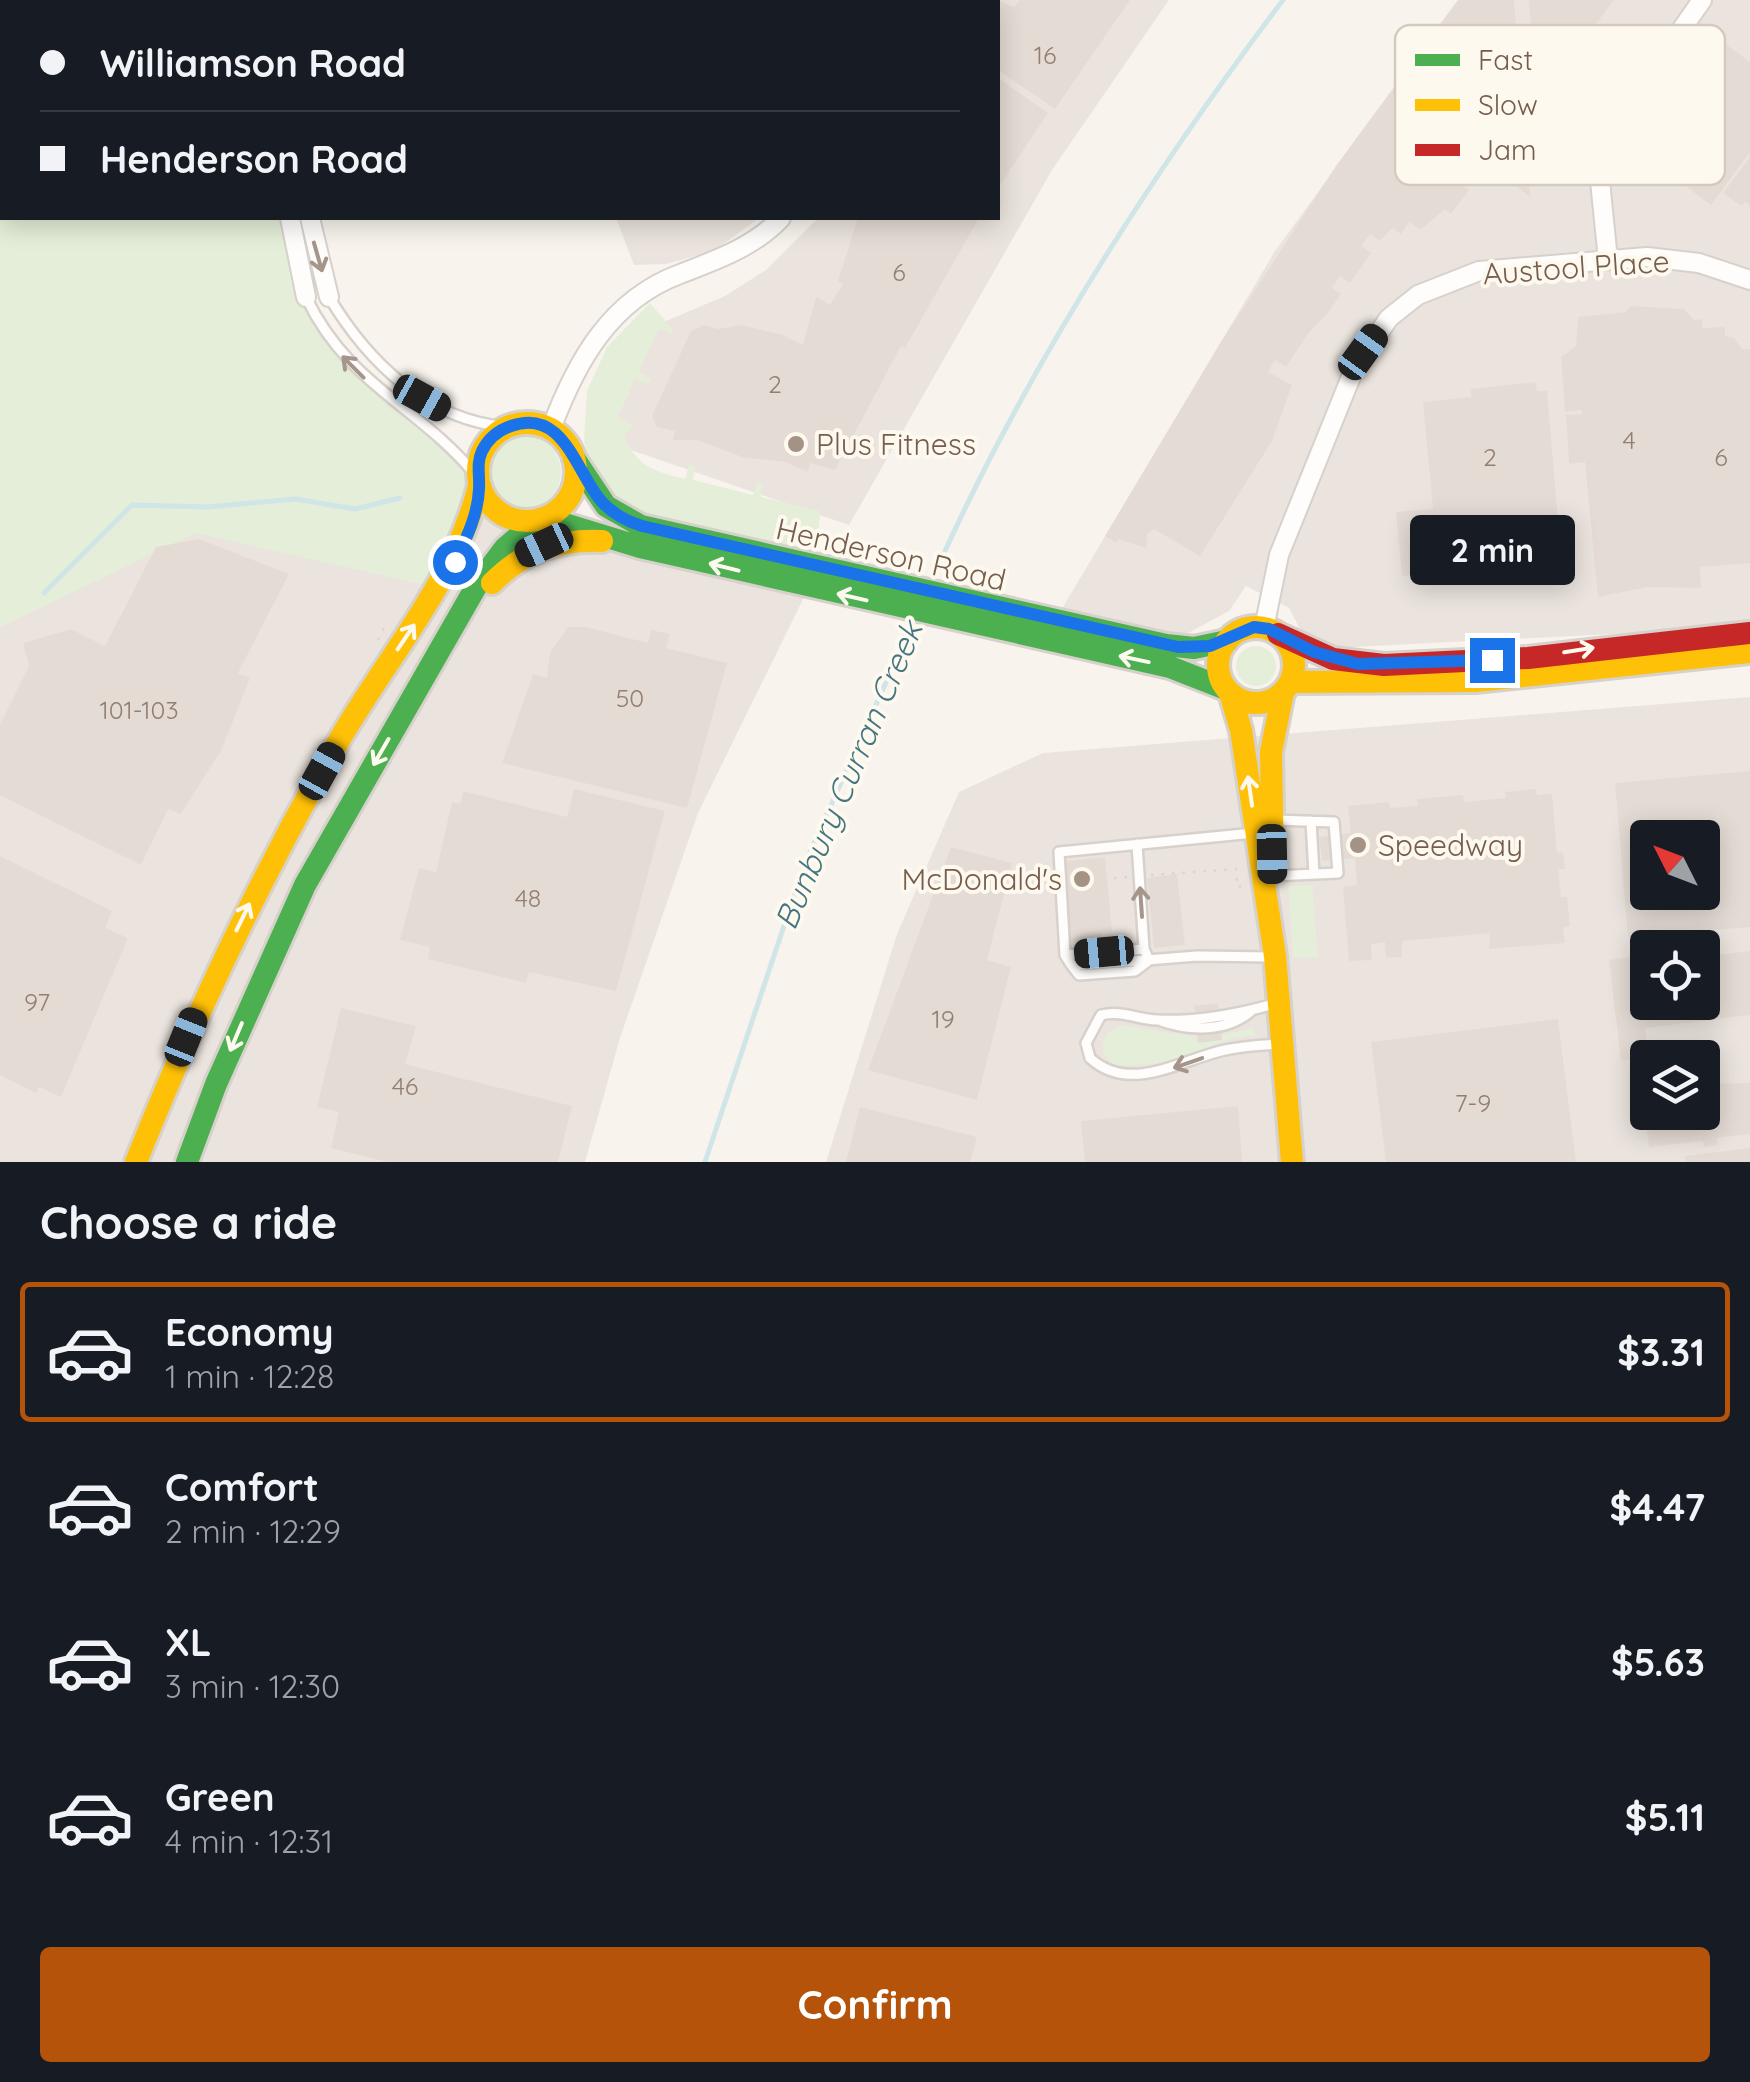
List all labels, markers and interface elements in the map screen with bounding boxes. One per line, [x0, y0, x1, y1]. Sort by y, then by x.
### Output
legend [1395, 25, 1725, 185]
text: Williamson Road [100, 39, 406, 87]
house number: 16 [1034, 39, 1056, 70]
text: Fast [1478, 42, 1533, 77]
text: Slow [1478, 87, 1538, 122]
text: Jam [1478, 132, 1537, 167]
text: Henderson Road [100, 135, 408, 183]
one-way arrow [309, 241, 328, 273]
street label: Austool Place [1481, 242, 1671, 292]
house number: 6 [892, 256, 906, 287]
car [1333, 319, 1393, 385]
one-way arrow [341, 356, 365, 380]
house number: 2 [768, 368, 782, 399]
car [388, 370, 456, 426]
house number: 4 [1622, 424, 1636, 455]
place label: Plus Fitness [816, 425, 976, 463]
marker: Plus Fitness [785, 433, 807, 455]
house number: 2 [1483, 441, 1497, 472]
house number: 6 [1714, 441, 1728, 472]
street label: Henderson Road [772, 509, 1010, 599]
callout: 2 min [1410, 515, 1574, 585]
car [510, 519, 578, 571]
text: 2 min [1451, 530, 1534, 570]
route start [433, 540, 478, 585]
one-way arrow [709, 557, 741, 575]
one-way arrow [837, 587, 869, 605]
water label: Bunbury Curran Creek [765, 613, 932, 935]
one-way arrow [395, 623, 416, 651]
route end [1470, 638, 1515, 683]
one-way arrow [1562, 641, 1595, 659]
one-way arrow [1118, 649, 1150, 668]
house number: 50 [616, 682, 644, 713]
house number: 101-103 [99, 694, 179, 725]
car [294, 737, 350, 805]
one-way arrow [371, 737, 391, 766]
one-way arrow [1240, 775, 1259, 807]
north arrow [1630, 820, 1720, 910]
map controls [1630, 820, 1720, 1130]
car [1256, 824, 1288, 884]
place label: Speedway [1378, 826, 1523, 864]
marker: Speedway [1347, 834, 1369, 856]
place label: McDonald's [902, 860, 1062, 898]
marker: McDonald's [1071, 868, 1093, 890]
house number: 48 [515, 882, 541, 913]
one-way arrow [1131, 887, 1150, 919]
one-way arrow [234, 903, 253, 932]
button: locate [1630, 930, 1720, 1020]
car [1073, 934, 1135, 970]
house number: 97 [24, 986, 50, 1017]
house number: 19 [931, 1003, 955, 1034]
car [161, 1004, 211, 1070]
one-way arrow [226, 1021, 244, 1052]
button: layers [1630, 1040, 1720, 1130]
one-way arrow [1172, 1055, 1204, 1073]
house number: 46 [392, 1070, 418, 1101]
house number: 7-9 [1455, 1087, 1491, 1118]
text: Choose a ride [40, 1194, 337, 1250]
icon: car [45, 1307, 135, 1397]
text: Economy [165, 1308, 334, 1356]
text: $3.31 [1617, 1328, 1705, 1376]
text: 1 min · 12:28 [165, 1356, 334, 1396]
icon: car [45, 1462, 135, 1552]
text: Comfort [165, 1463, 319, 1511]
text: $4.47 [1610, 1483, 1705, 1531]
text: 2 min · 12:29 [165, 1511, 341, 1551]
icon: car [45, 1617, 135, 1707]
text: XL [165, 1618, 211, 1666]
text: $5.63 [1611, 1638, 1705, 1686]
text: 3 min · 12:30 [165, 1666, 340, 1706]
icon: car [45, 1772, 135, 1862]
text: Green [165, 1773, 275, 1821]
text: $5.11 [1625, 1793, 1705, 1841]
text: 4 min · 12:31 [165, 1821, 333, 1861]
button: Confirm [40, 1947, 1710, 2062]

